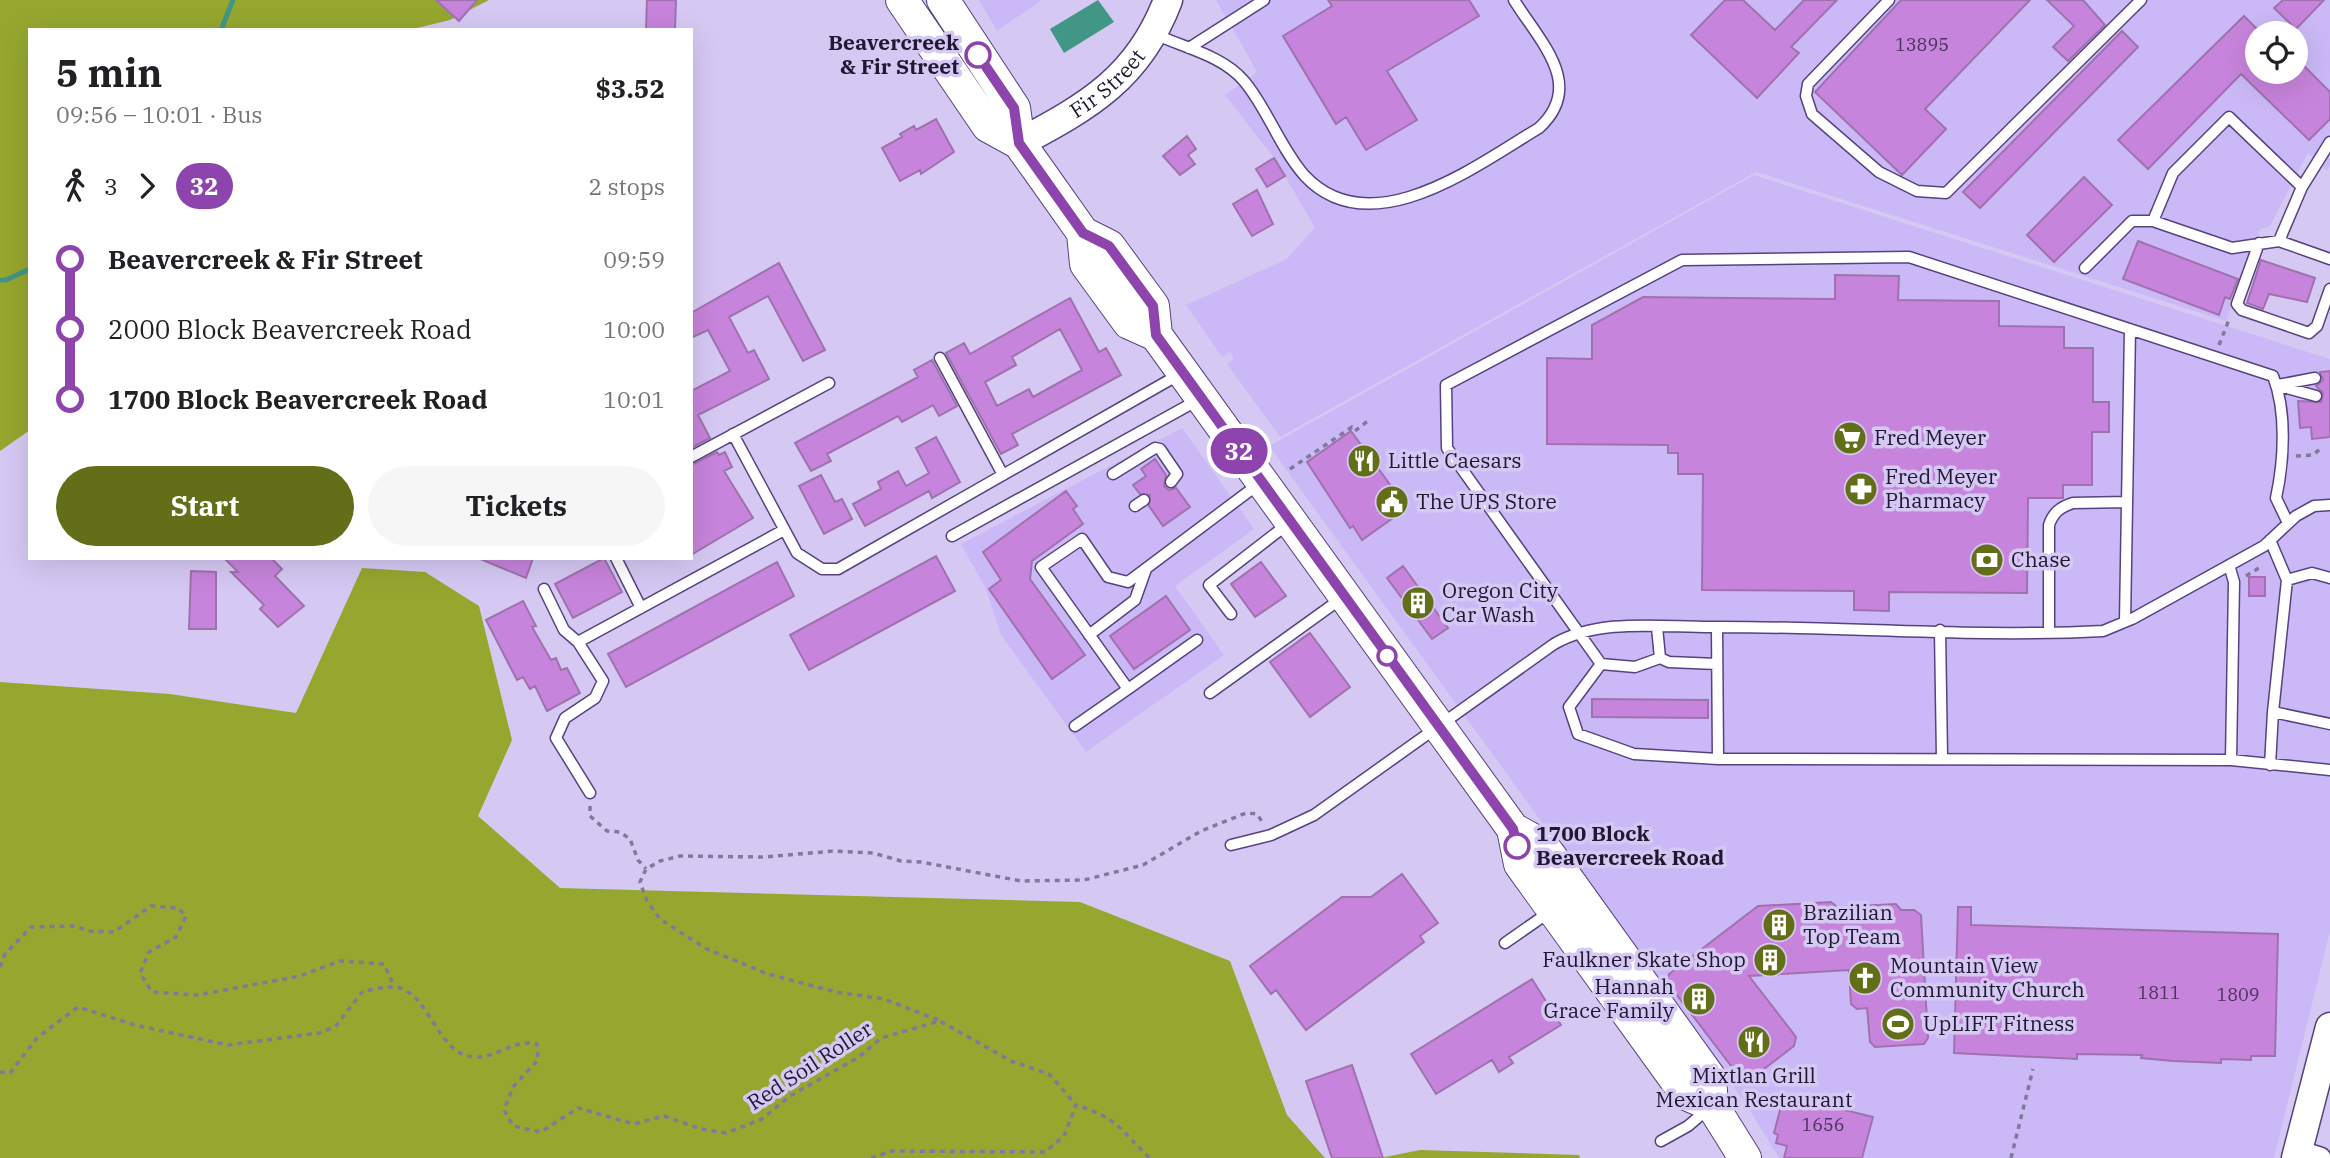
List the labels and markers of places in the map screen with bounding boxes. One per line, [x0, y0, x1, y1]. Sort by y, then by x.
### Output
place label: Beavercreek & Fir Street [828, 28, 959, 80]
marker: Beavercreek & Fir Street [965, 42, 991, 68]
supermarket icon: Fred Meyer [1831, 419, 1869, 457]
place label: Fred Meyer [1874, 423, 1987, 451]
restaurant icon: Little Caesars [1345, 442, 1383, 480]
place label: Little Caesars [1388, 446, 1522, 474]
place label: Fred Meyer Pharmacy [1885, 462, 1998, 514]
pharmacy icon: Fred Meyer Pharmacy [1842, 470, 1880, 508]
public building icon: The UPS Store [1373, 483, 1411, 521]
place label: The UPS Store [1416, 487, 1557, 515]
bank icon: Chase [1968, 541, 2006, 579]
place label: Chase [2011, 545, 2071, 573]
place label: Oregon City Car Wash [1442, 576, 1559, 628]
building icon: Oregon City Car Wash [1399, 584, 1437, 622]
unlabelled marker [1377, 646, 1397, 666]
place label: 1700 Block Beavercreek Road [1536, 819, 1724, 871]
marker: 1700 Block Beavercreek Road [1504, 833, 1530, 859]
place label: Brazilian Top Team [1803, 898, 1901, 950]
building icon: Brazilian Top Team [1760, 906, 1798, 944]
building icon: Faulkner Skate Shop [1751, 941, 1789, 979]
place label: Faulkner Skate Shop [1542, 945, 1746, 973]
place label: Mountain View Community Church [1890, 951, 2085, 1003]
church icon: Mountain View Community Church [1846, 959, 1884, 997]
place label: Hannah Grace Family [1543, 972, 1675, 1024]
building icon: Hannah Grace Family [1680, 980, 1718, 1018]
sports icon: UpLIFT Fitness [1879, 1005, 1917, 1043]
place label: UpLIFT Fitness [1923, 1009, 2074, 1037]
restaurant icon: Mixtlan Grill Mexican Restaurant [1735, 1023, 1773, 1061]
place label: Mixtlan Grill Mexican Restaurant [1656, 1061, 1852, 1113]

